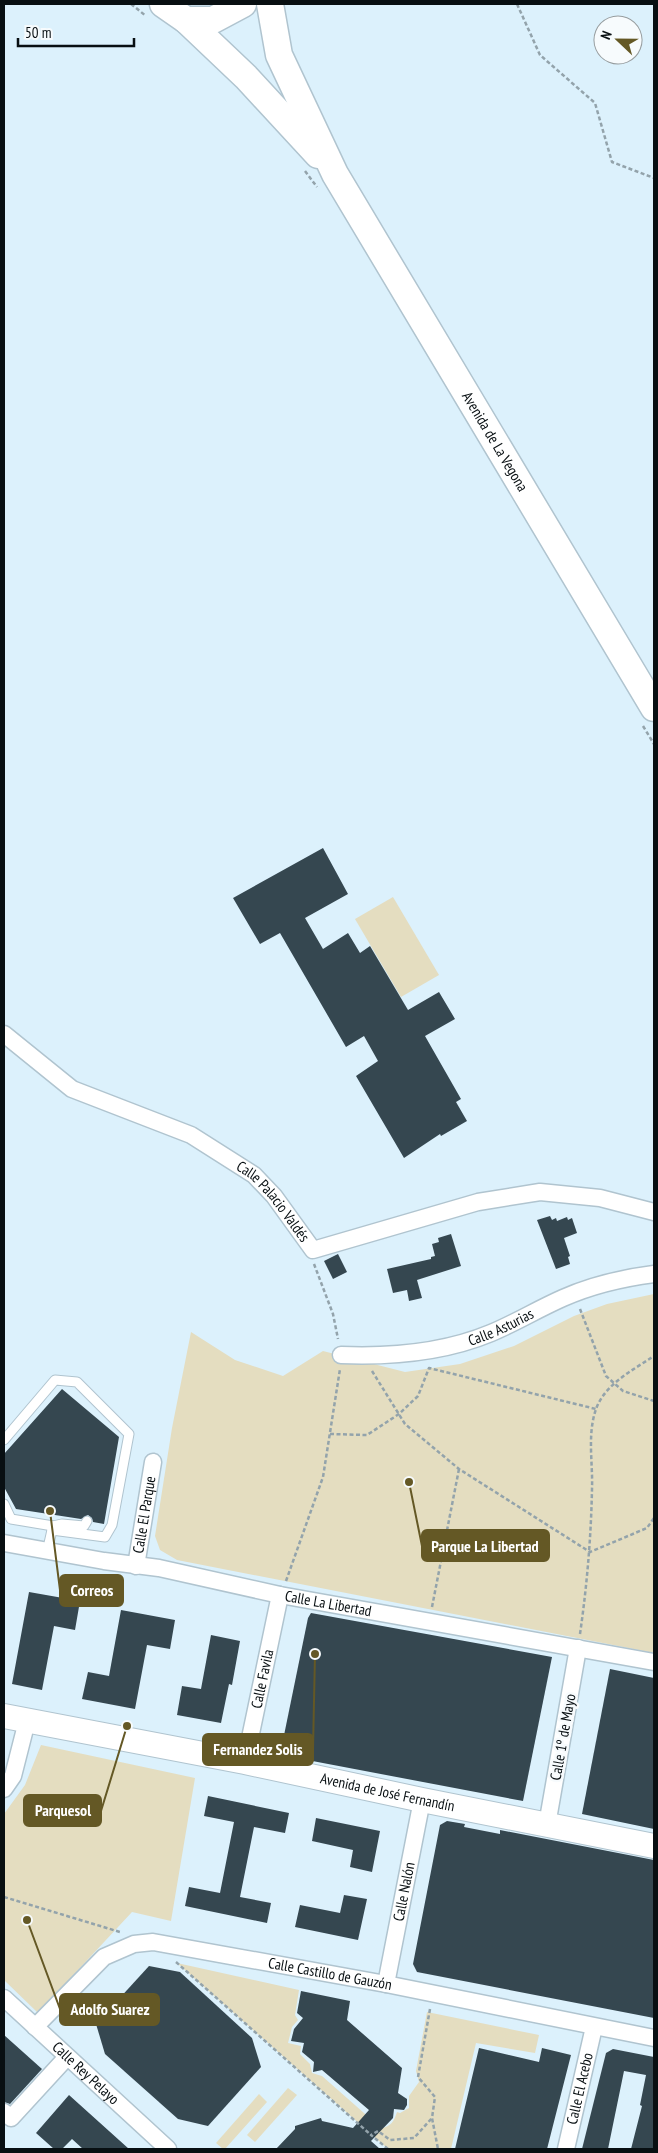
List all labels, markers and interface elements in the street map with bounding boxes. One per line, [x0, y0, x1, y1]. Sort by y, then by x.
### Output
scale bar [18, 15, 134, 47]
north arrow [593, 15, 643, 65]
text: 50 m [25, 23, 51, 42]
text: N [596, 28, 616, 42]
street label: Avenida de La Vegona [458, 388, 532, 495]
street label: Calle Palacio Valdés [233, 1156, 314, 1246]
street label: Calle Asturias [466, 1304, 537, 1350]
street label: Calle El Parque [128, 1475, 160, 1555]
callout: Parque La Libertad [422, 1530, 549, 1561]
text: Parque La Libertad [431, 1536, 539, 1556]
callout: Correos [60, 1575, 123, 1606]
text: Correos [71, 1580, 114, 1600]
street label: Calle La Libertad [283, 1586, 373, 1620]
street label: Calle Favila [247, 1647, 277, 1710]
street label: Calle 1º de Mayo [546, 1692, 579, 1782]
callout: Fernandez Solis [203, 1734, 313, 1765]
text: Fernandez Solis [213, 1739, 303, 1759]
street label: Avenida de José Fernandín [319, 1768, 456, 1815]
callout: Parquesol [24, 1795, 101, 1826]
text: Parquesol [35, 1800, 91, 1820]
street label: Calle Nalón [388, 1861, 419, 1923]
street label: Calle Castillo de Gauzón [267, 1953, 394, 1994]
callout: Adolfo Suarez [60, 1994, 159, 2025]
text: Adolfo Suarez [69, 1999, 150, 2019]
street label: Calle Rey Pelayo [49, 2037, 123, 2108]
street label: Calle El Acebo [562, 2051, 597, 2126]

